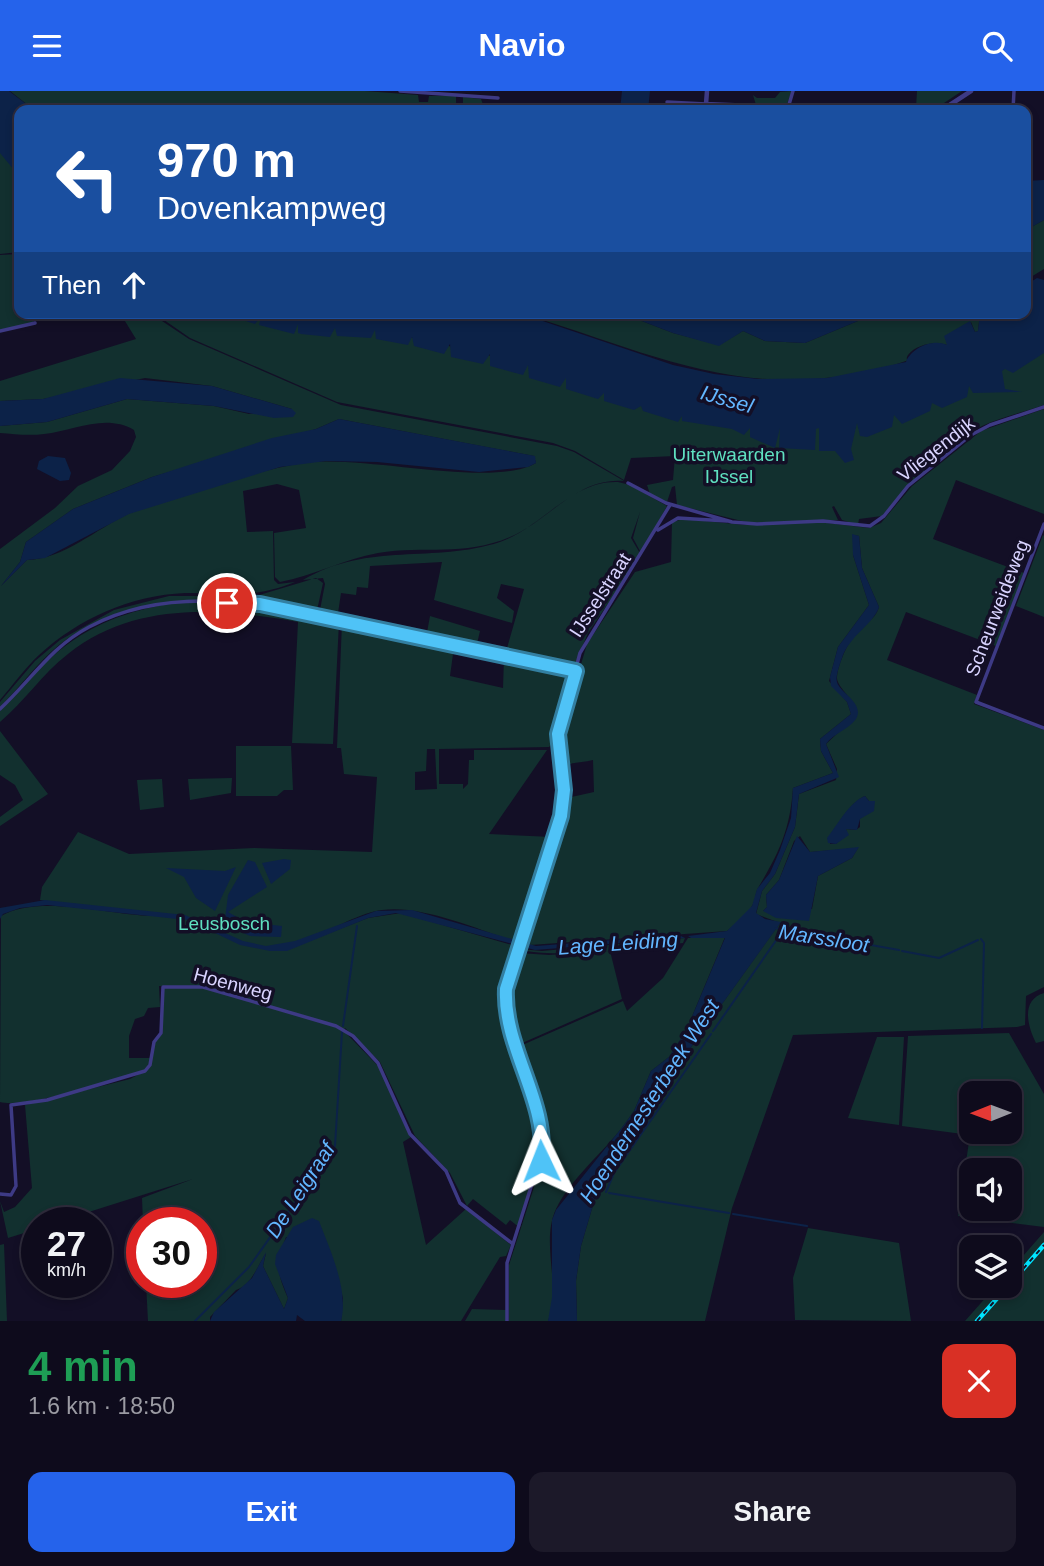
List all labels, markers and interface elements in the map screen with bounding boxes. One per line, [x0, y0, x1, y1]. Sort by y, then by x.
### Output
icon: menu [28, 27, 66, 65]
text: Navio [478, 27, 566, 63]
icon: search [978, 27, 1016, 65]
icon: left [42, 133, 133, 224]
text: 970 m [157, 133, 296, 187]
text: Dovenkampweg [157, 190, 386, 226]
icon: ahead [115, 266, 153, 304]
text: Then [42, 270, 101, 300]
water label: IJssel [698, 381, 757, 418]
street label: Vliegendijk [893, 412, 979, 486]
park label: Uiterwaarden IJssel [673, 444, 786, 487]
street label: Scheurweideweg [961, 537, 1033, 679]
street label: IJsselstraat [565, 548, 635, 641]
pin [197, 573, 257, 633]
icon: arrive [208, 584, 246, 622]
park label: Leusbosch [178, 913, 270, 934]
water label: Marssloot [777, 920, 872, 957]
water label: Lage Leiding [557, 927, 679, 959]
street label: Hoenweg [192, 963, 274, 1005]
water label: Hoendernesterbeek West [575, 994, 724, 1207]
north arrow [959, 1081, 1022, 1145]
map controls [959, 1081, 1022, 1298]
position arrow [504, 1124, 578, 1198]
water label: De Leigraaf [261, 1136, 340, 1242]
button: sound [959, 1158, 1022, 1221]
speed limit sign: 30 [126, 1207, 217, 1298]
text: 27 [47, 1224, 86, 1263]
button: layers [959, 1235, 1022, 1298]
text: km/h [47, 1260, 86, 1280]
text: 4 min [28, 1343, 138, 1390]
button: close [942, 1344, 1016, 1418]
text: 1.6 km · 18:50 [28, 1393, 175, 1419]
button: Exit [28, 1472, 515, 1552]
button: Share [529, 1472, 1016, 1552]

